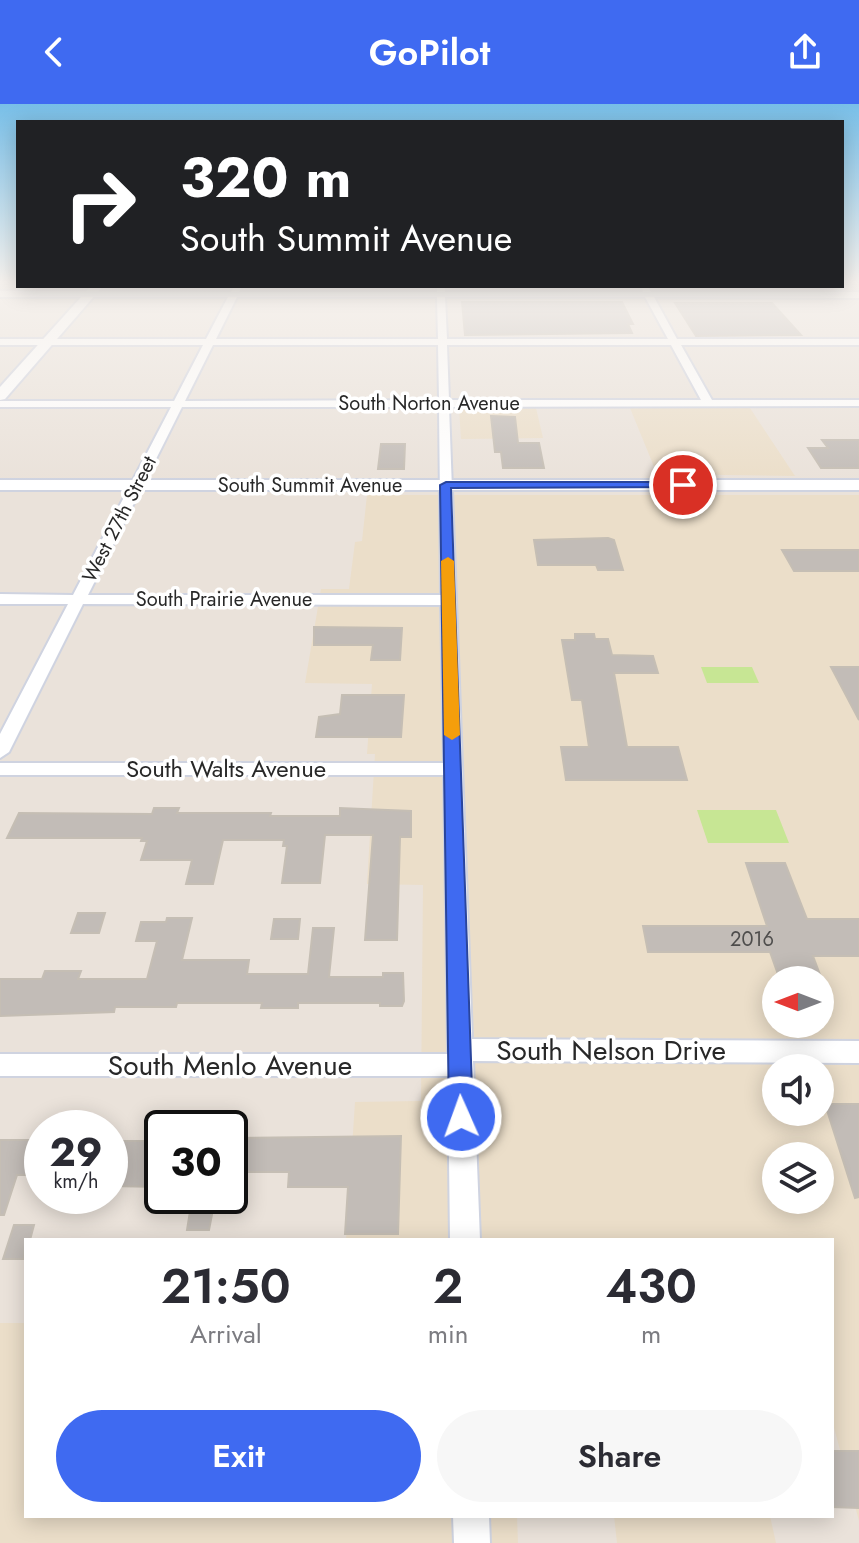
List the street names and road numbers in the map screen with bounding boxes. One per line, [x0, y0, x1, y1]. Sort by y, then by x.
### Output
street label: South Norton Avenue [338, 389, 520, 418]
street label: West 27th Street [75, 451, 164, 587]
street label: South Summit Avenue [218, 471, 402, 500]
street label: South Prairie Avenue [136, 585, 312, 614]
street label: South Walts Avenue [126, 751, 326, 786]
street label: South Nelson Drive [496, 1030, 726, 1071]
street label: South Menlo Avenue [108, 1045, 352, 1086]

